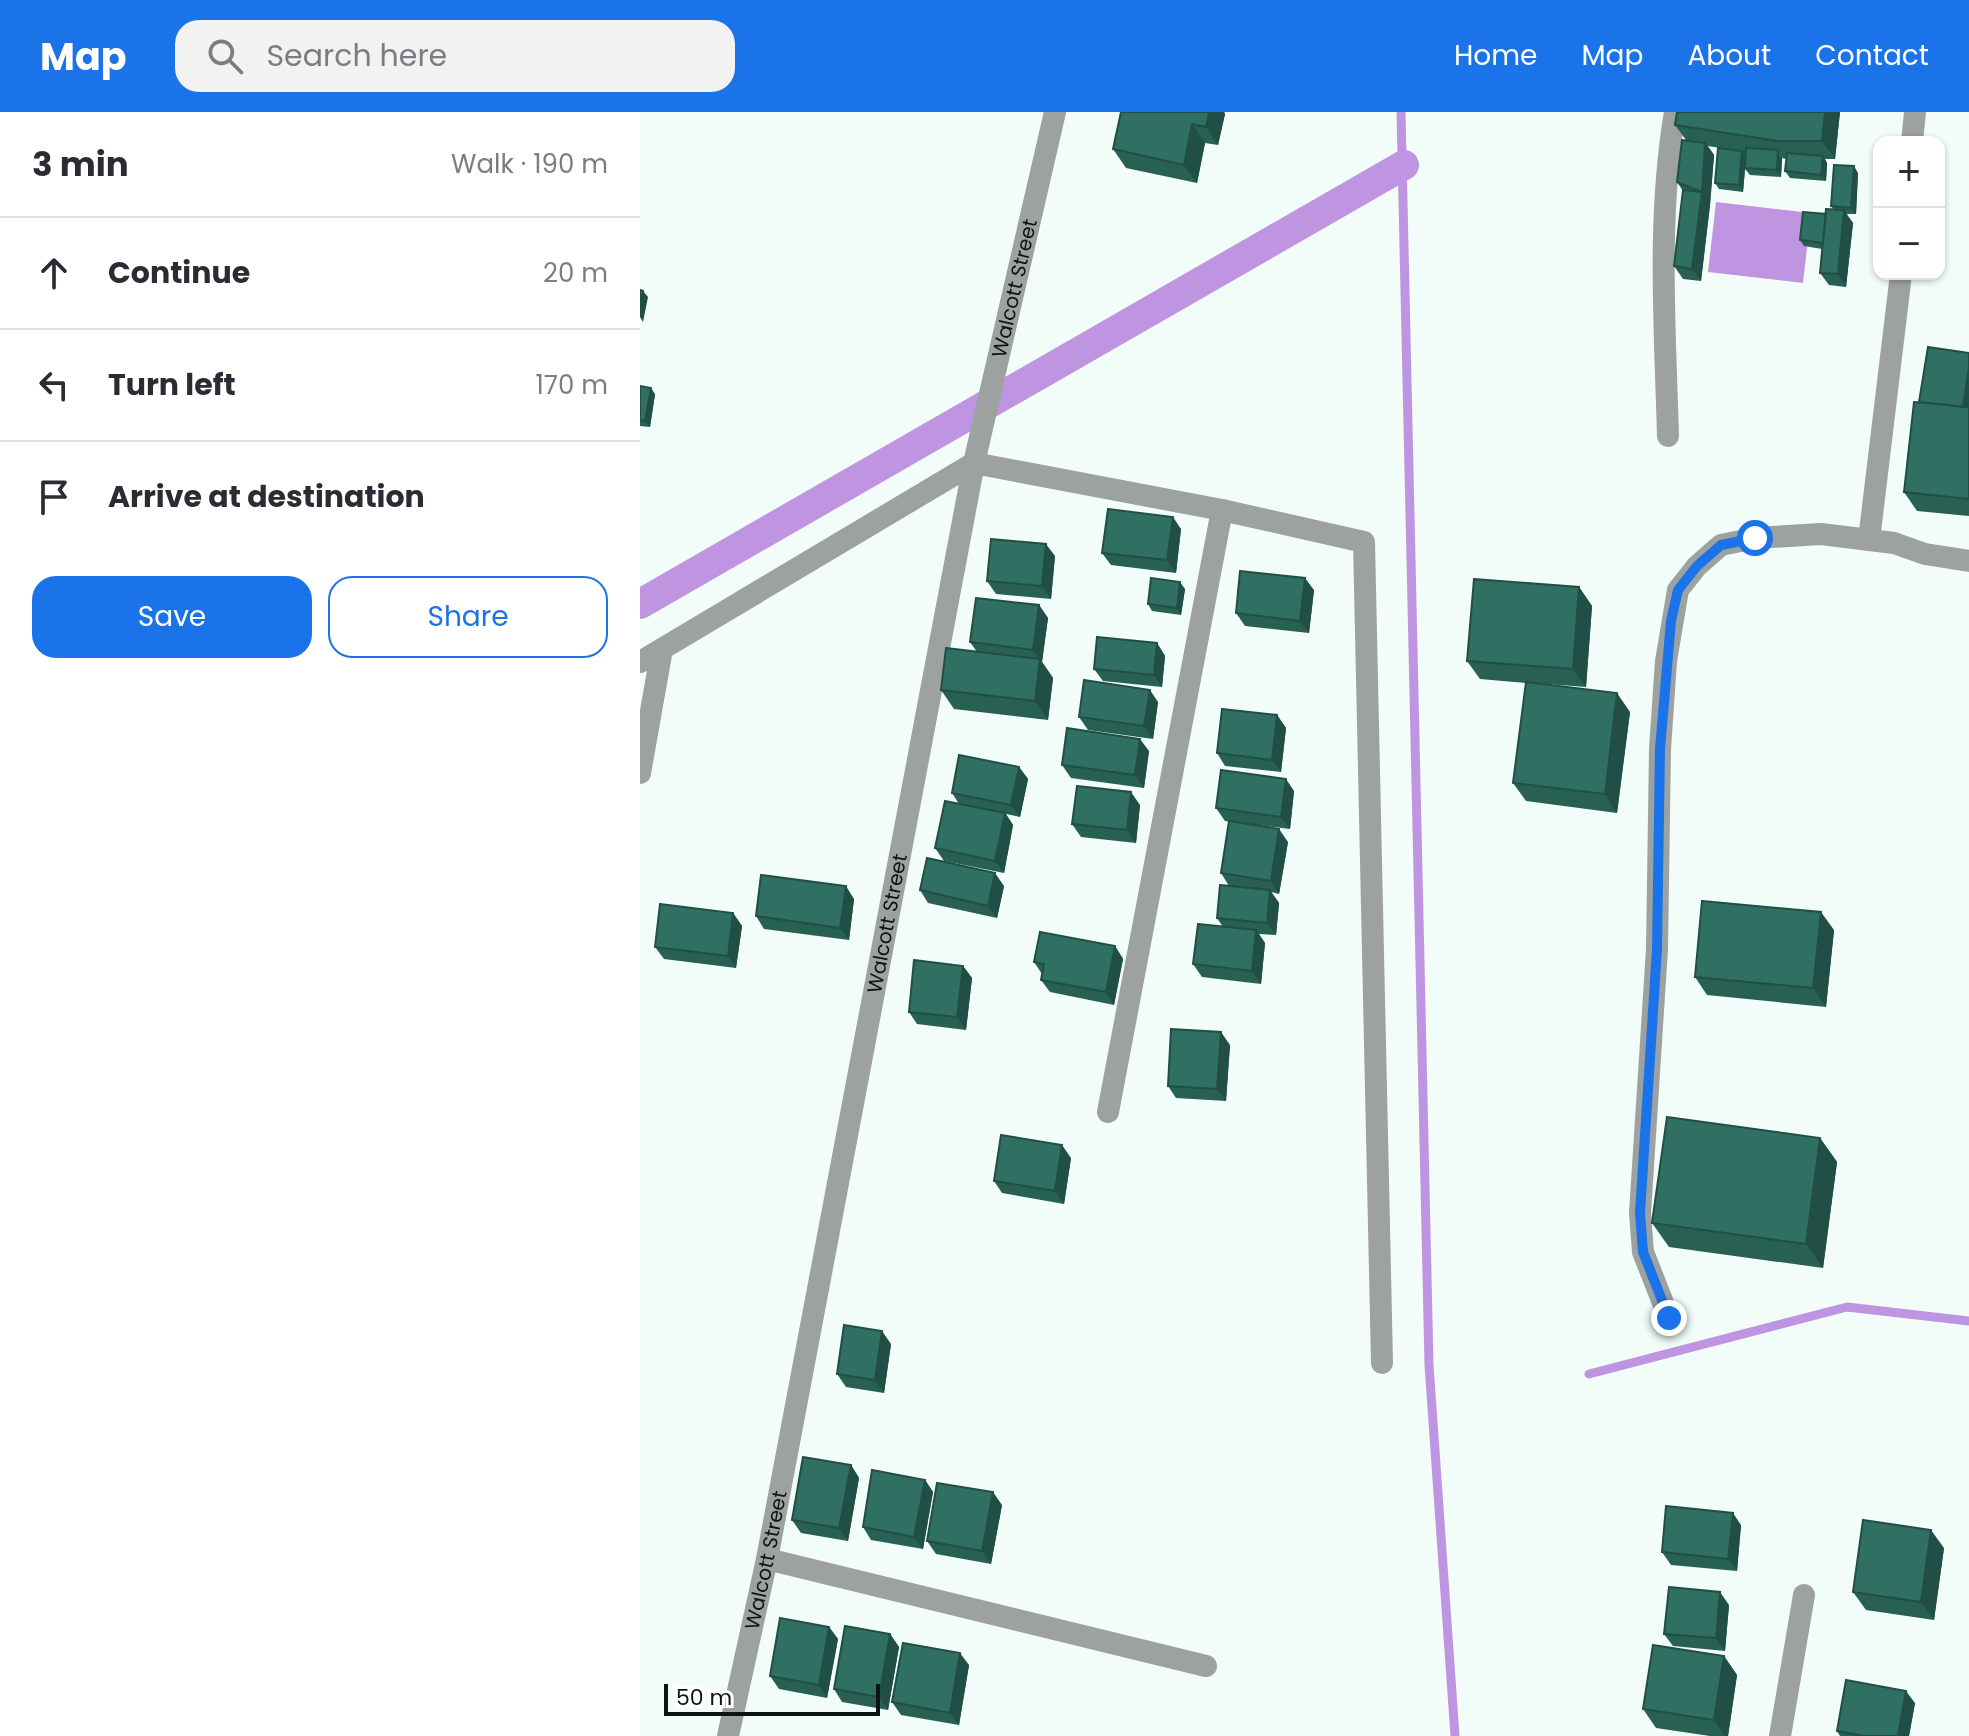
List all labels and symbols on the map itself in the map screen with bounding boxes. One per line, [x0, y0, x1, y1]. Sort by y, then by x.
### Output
street label: Walcott Street [985, 216, 1044, 360]
route start [1737, 520, 1773, 556]
street label: Walcott Street [860, 851, 914, 996]
route end [1651, 1300, 1687, 1336]
street label: Walcott Street [738, 1488, 794, 1632]
scale bar [664, 1680, 880, 1716]

